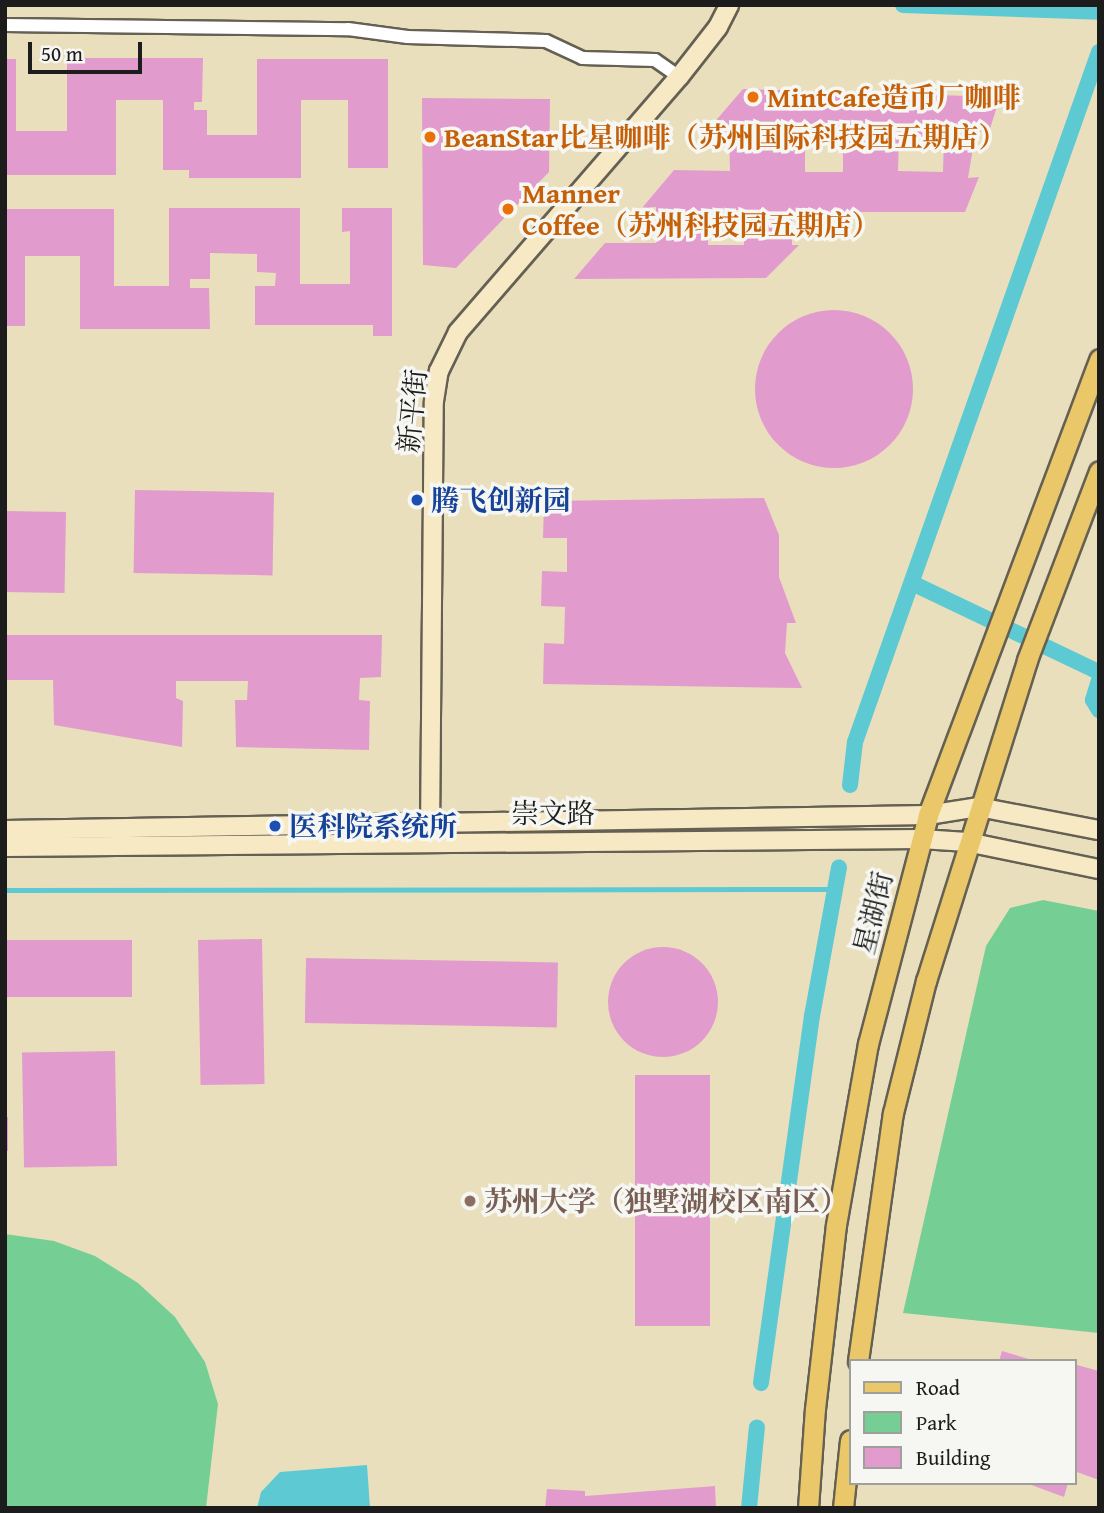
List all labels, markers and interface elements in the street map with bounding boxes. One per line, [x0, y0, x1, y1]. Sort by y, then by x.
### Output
scale bar [32, 28, 145, 72]
text: 50 m [41, 38, 83, 69]
place label: MintCafe造币厂咖啡 [767, 80, 1021, 114]
marker: MintCafe造币厂咖啡 [745, 89, 761, 105]
place label: BeanStar比星咖啡（苏州国际科技园五期店） [444, 120, 1006, 154]
marker: BeanStar比星咖啡（苏州国际科技园五期店） [422, 129, 438, 145]
place label: Manner Coffee（苏州科技园五期店） [522, 176, 880, 242]
marker: Manner Coffee（苏州科技园五期店） [500, 201, 516, 217]
street label: 新平街 [391, 367, 433, 455]
place label: 腾飞创新园 [431, 483, 571, 517]
marker: 腾飞创新园 [409, 492, 425, 508]
street label: 崇文路 [511, 796, 595, 830]
place label: 医科院系统所 [289, 809, 457, 843]
marker: 医科院系统所 [267, 818, 283, 834]
street label: 星湖街 [847, 868, 899, 958]
place label: 苏州大学（独墅湖校区南区） [484, 1184, 848, 1218]
marker: 苏州大学（独墅湖校区南区） [462, 1193, 478, 1209]
legend [848, 1359, 1076, 1485]
text: Road [916, 1372, 960, 1403]
text: Park [916, 1407, 957, 1438]
text: Building [916, 1442, 990, 1473]

